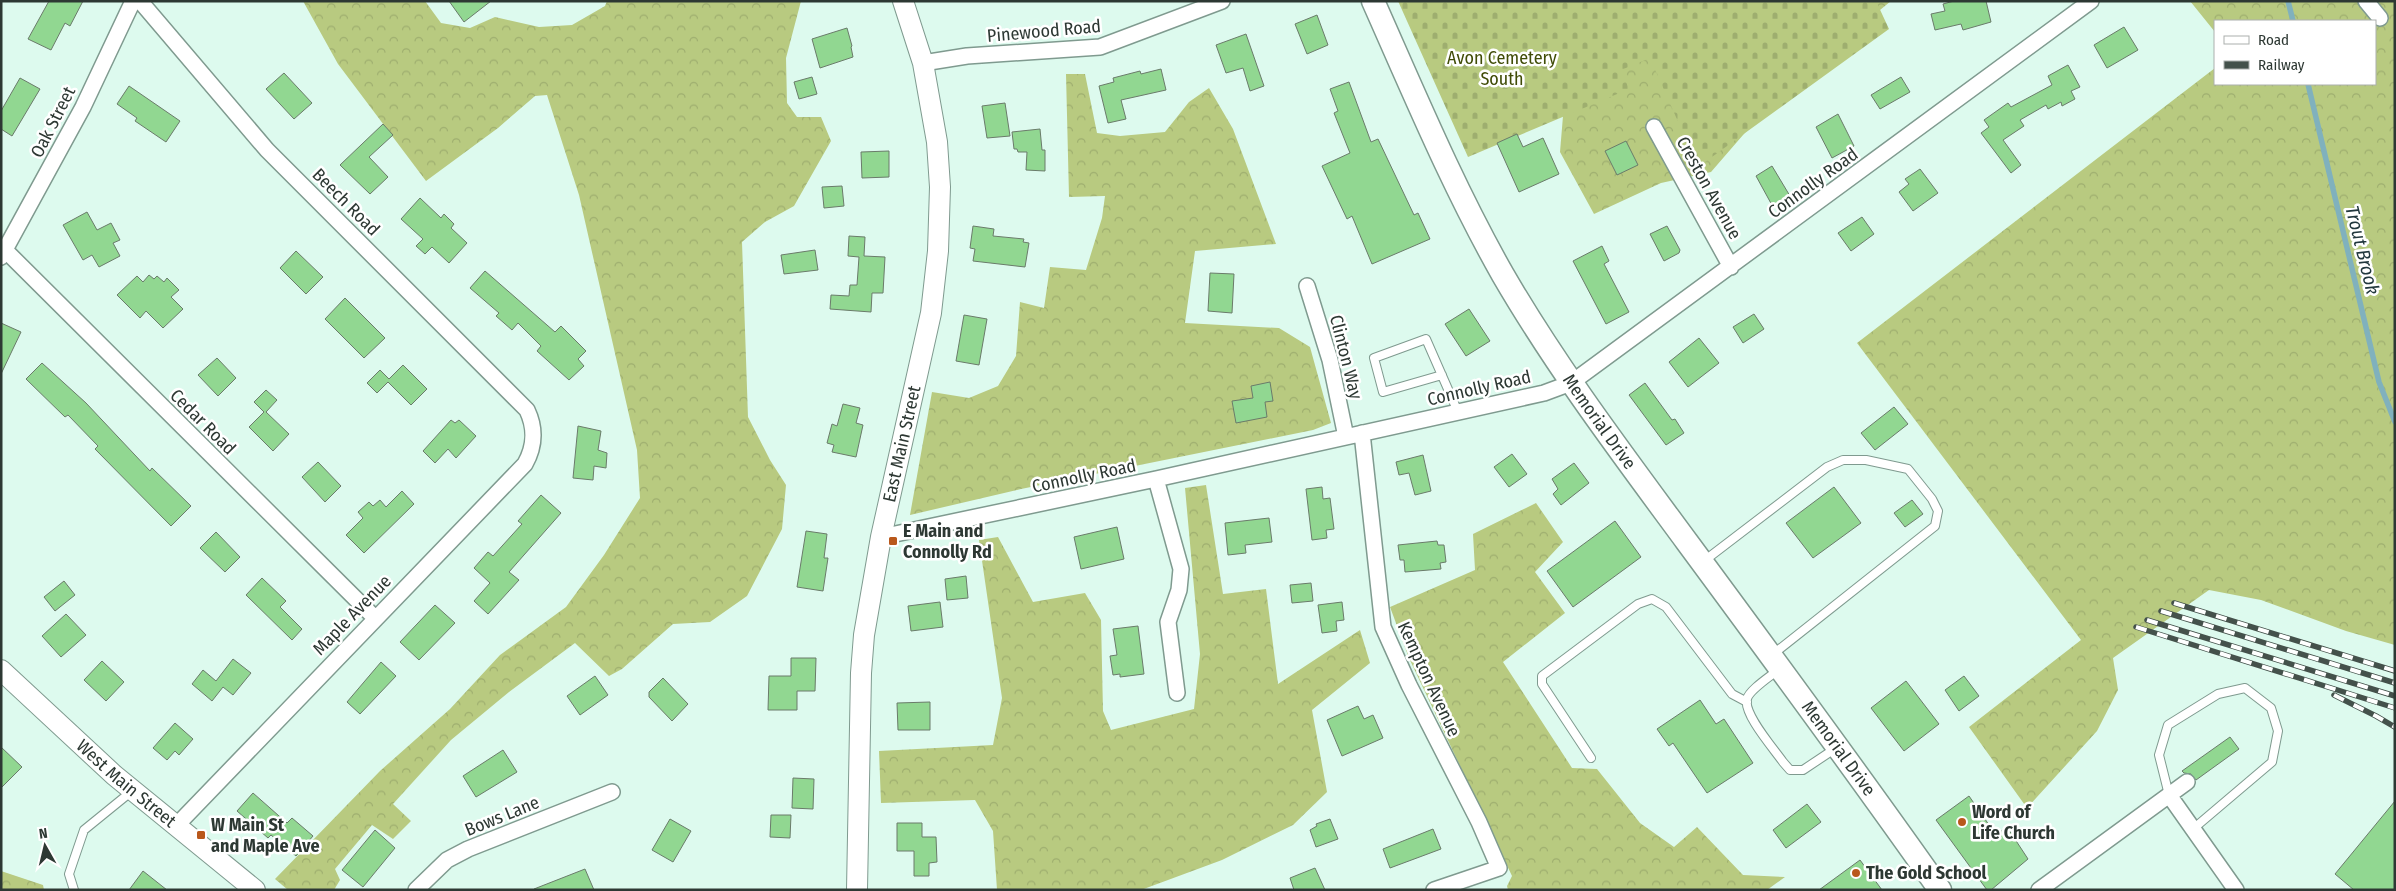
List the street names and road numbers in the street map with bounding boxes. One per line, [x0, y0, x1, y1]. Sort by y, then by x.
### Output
street label: Pinewood Road [986, 15, 1102, 47]
street label: Oak Street [26, 83, 80, 161]
street label: Creston Avenue [1672, 133, 1746, 243]
street label: Connolly Road [1764, 143, 1862, 223]
street label: Beech Road [308, 164, 384, 240]
street label: Clinton Way [1325, 313, 1367, 401]
street label: Connolly Road [1425, 365, 1533, 411]
street label: Memorial Drive [1558, 370, 1641, 474]
street label: East Main Street [878, 383, 925, 504]
street label: Cedar Road [166, 385, 240, 459]
street label: Connolly Road [1030, 454, 1138, 498]
street label: Maple Avenue [308, 570, 396, 660]
street label: Kempton Avenue [1393, 618, 1465, 740]
street label: Memorial Drive [1797, 697, 1880, 800]
street label: West Main Street [72, 735, 181, 832]
street label: Bows Lane [462, 791, 542, 841]

